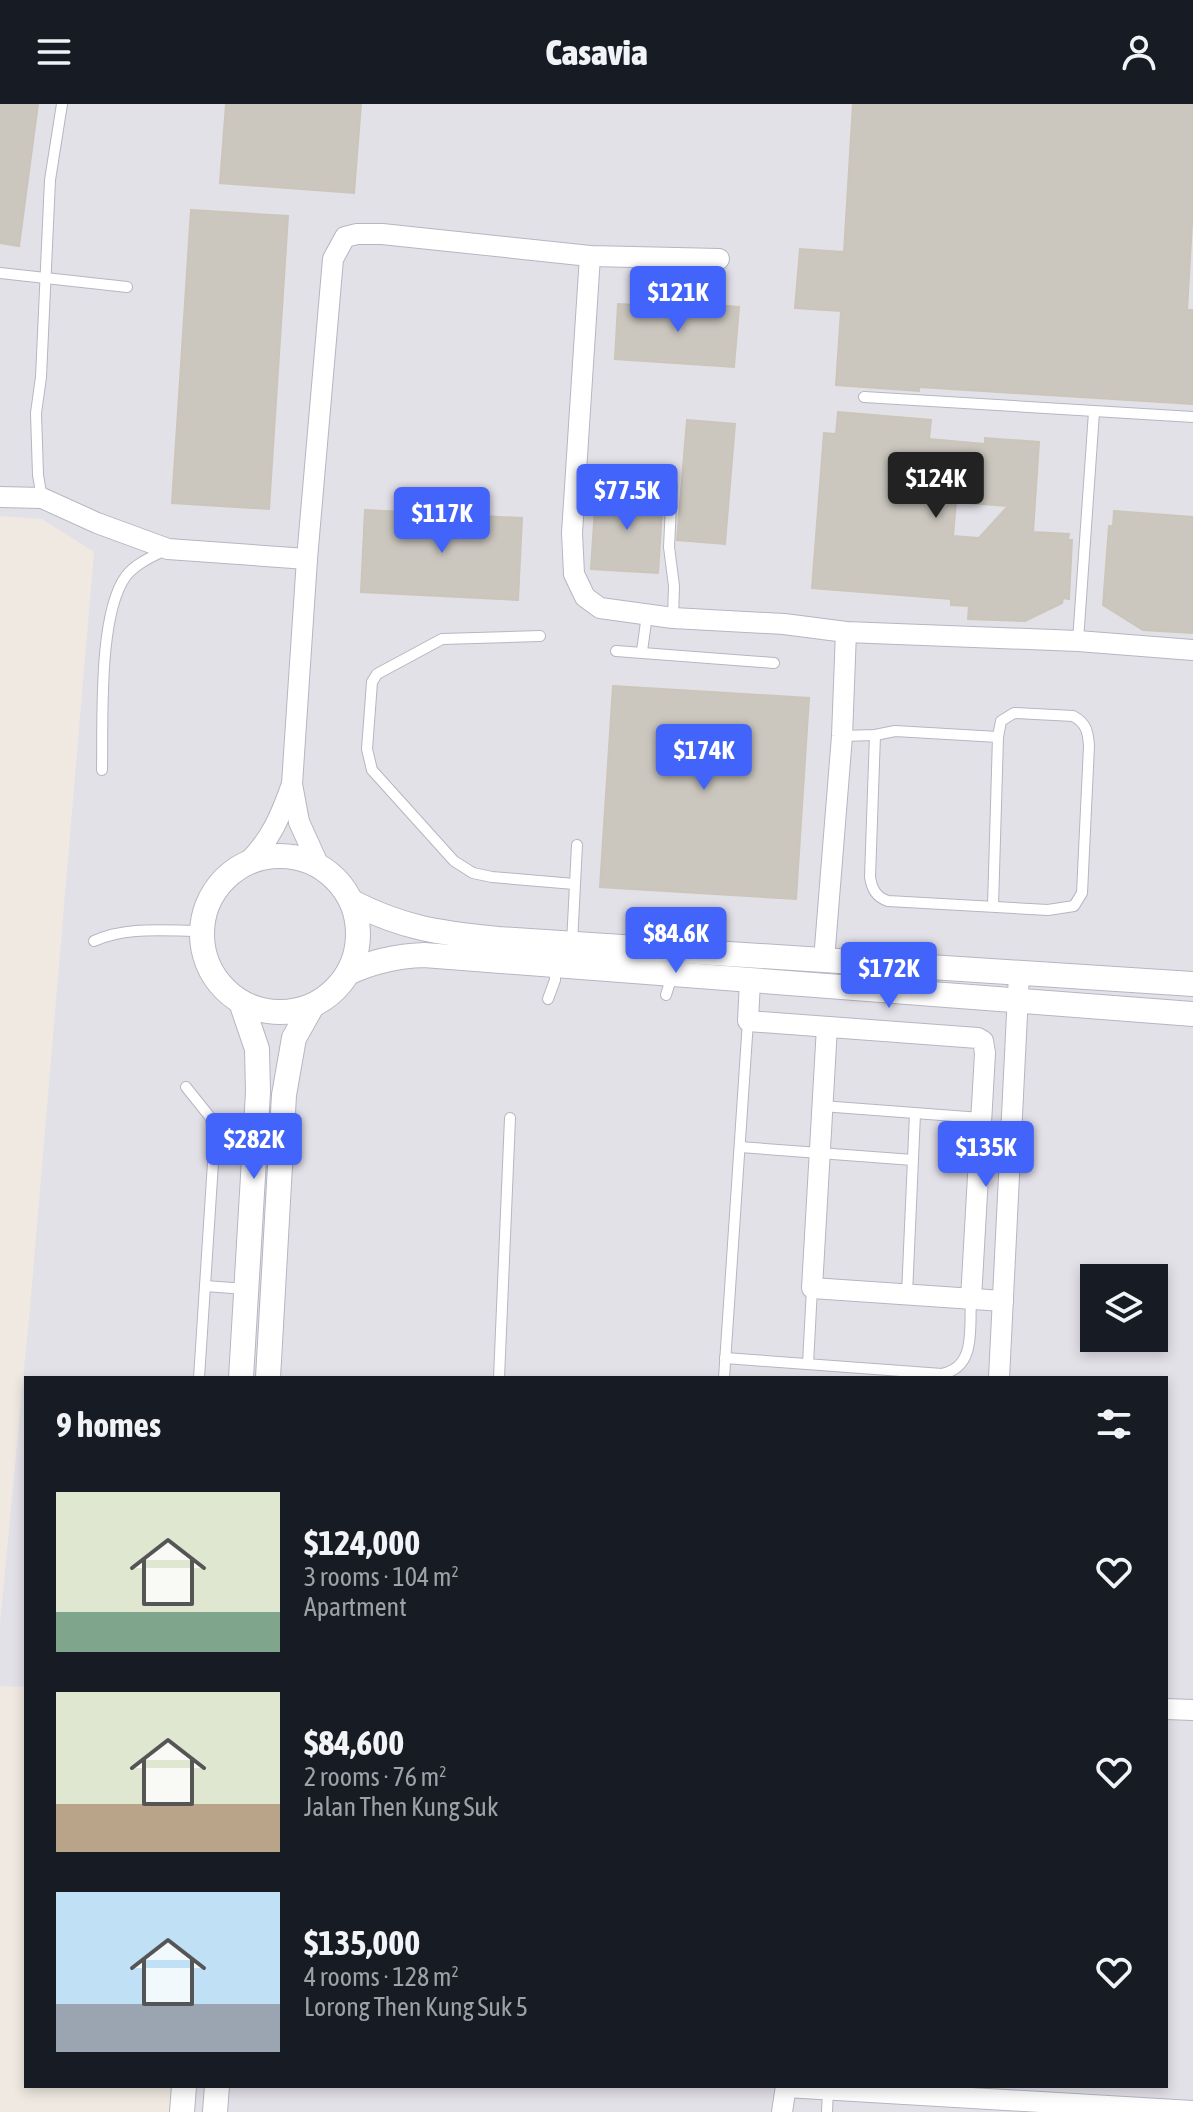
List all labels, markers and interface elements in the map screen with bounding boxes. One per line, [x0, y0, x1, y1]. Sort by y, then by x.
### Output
icon: menu [32, 30, 76, 74]
icon: person [1117, 30, 1161, 74]
text: Casavia [545, 31, 648, 73]
pin: $121K [622, 266, 734, 334]
text: $121K [648, 277, 708, 307]
pin: $124K [880, 452, 992, 520]
text: $124K [906, 463, 966, 493]
pin: $77.5K [562, 464, 692, 532]
text: $77.5K [595, 475, 659, 505]
pin: $117K [386, 487, 498, 555]
text: $117K [412, 498, 472, 528]
pin: $174K [648, 724, 760, 792]
text: $174K [674, 735, 734, 765]
pin: $84.6K [611, 907, 741, 975]
text: $84.6K [644, 918, 708, 948]
pin: $172K [833, 942, 945, 1010]
text: $172K [859, 953, 919, 983]
pin: $282K [198, 1113, 310, 1181]
pin: $135K [930, 1121, 1042, 1189]
text: $282K [224, 1124, 284, 1154]
text: $135K [956, 1132, 1016, 1162]
map controls [1080, 1264, 1168, 1352]
button: layers [1080, 1264, 1168, 1352]
icon: filters [1092, 1402, 1136, 1446]
text: 9 homes [56, 1405, 161, 1444]
text: $124,000 [304, 1523, 420, 1562]
icon: home [120, 1524, 216, 1620]
icon: heart [1092, 1550, 1136, 1594]
text: 3 rooms · 104 m² [304, 1562, 459, 1592]
text: Apartment [304, 1592, 407, 1622]
text: $84,600 [304, 1723, 404, 1762]
icon: home [120, 1724, 216, 1820]
icon: heart [1092, 1750, 1136, 1794]
text: 2 rooms · 76 m² [304, 1762, 446, 1792]
text: Jalan Then Kung Suk [304, 1792, 498, 1822]
text: $135,000 [304, 1923, 420, 1962]
icon: home [120, 1924, 216, 2020]
icon: heart [1092, 1950, 1136, 1994]
text: 4 rooms · 128 m² [304, 1962, 459, 1992]
text: Lorong Then Kung Suk 5 [304, 1992, 528, 2022]

